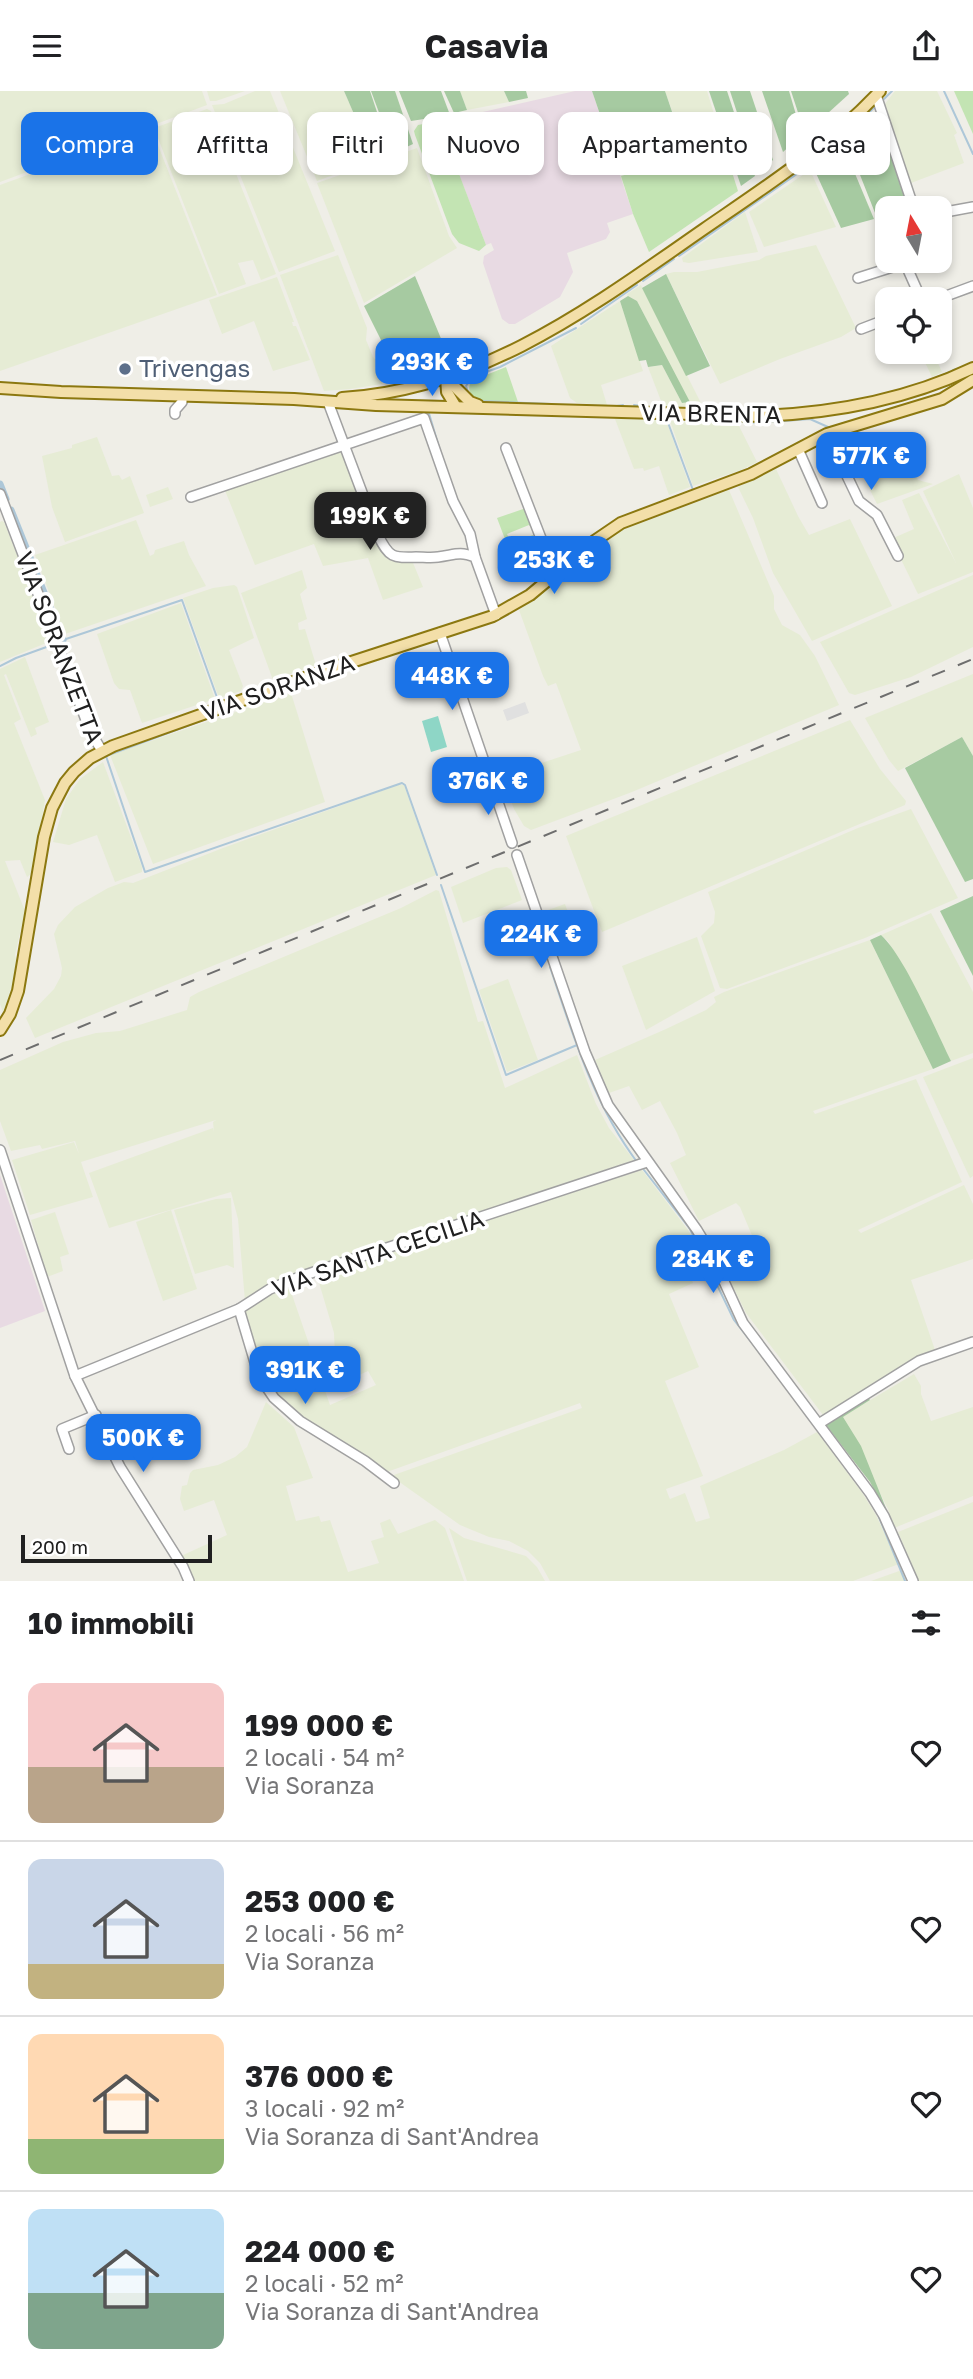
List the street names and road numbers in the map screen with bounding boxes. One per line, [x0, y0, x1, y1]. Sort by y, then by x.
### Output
street label: VIA BRENTA [641, 397, 781, 428]
street label: VIA SORANZETTA [10, 547, 110, 748]
street label: VIA SORANZA [197, 647, 358, 726]
street label: VIA SANTA CECILIA [268, 1203, 487, 1302]

